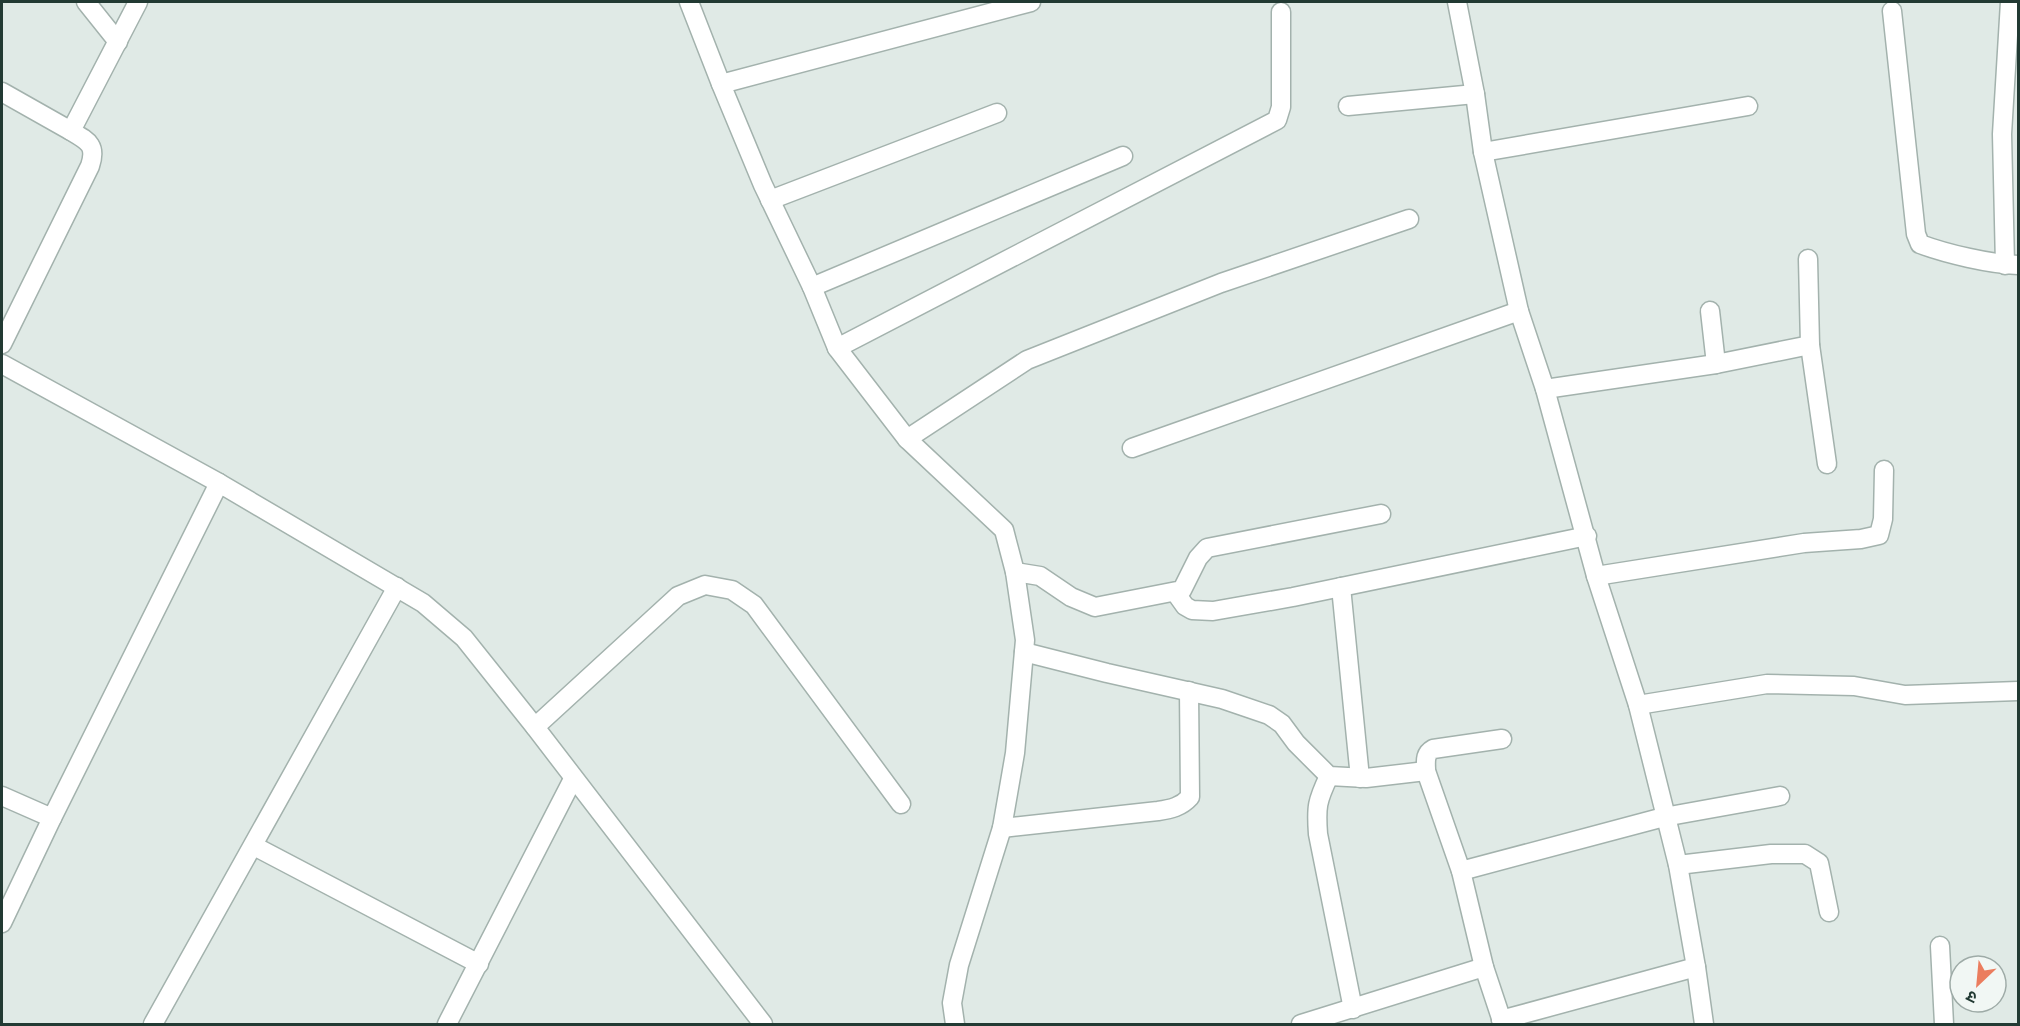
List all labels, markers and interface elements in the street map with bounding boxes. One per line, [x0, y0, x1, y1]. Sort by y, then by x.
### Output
north arrow [1948, 954, 2008, 1014]
text: उ [1962, 985, 1980, 1009]

